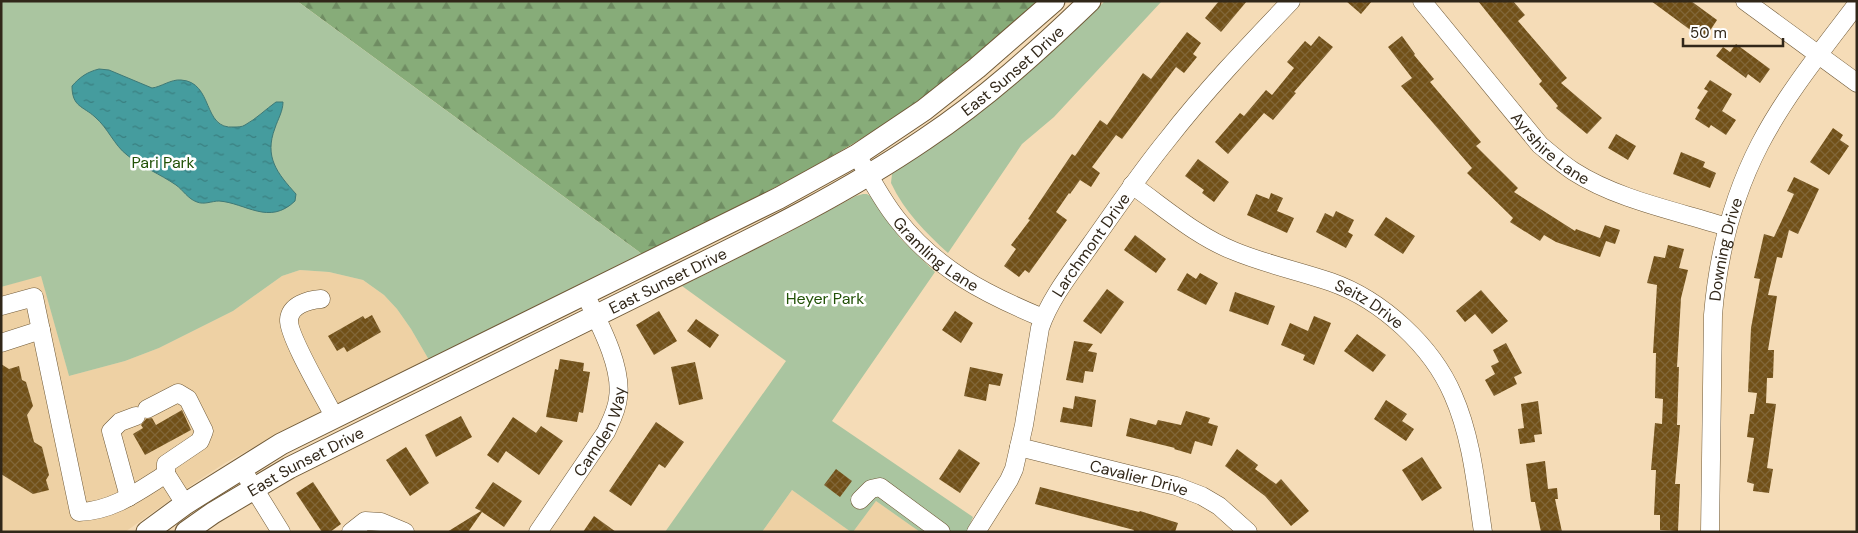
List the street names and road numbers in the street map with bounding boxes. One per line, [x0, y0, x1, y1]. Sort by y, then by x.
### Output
street label: East Sunset Drive [957, 21, 1068, 120]
street label: Ayrshire Lane [1506, 107, 1593, 189]
street label: Larchmont Drive [1047, 188, 1134, 301]
street label: Downing Drive [1704, 195, 1747, 302]
street label: Gramling Lane [889, 212, 983, 296]
street label: East Sunset Drive [605, 242, 730, 318]
street label: Seitz Drive [1332, 274, 1408, 333]
street label: Camden Way [568, 386, 629, 480]
street label: East Sunset Drive [243, 422, 367, 501]
street label: Cavalier Drive [1088, 454, 1192, 500]

